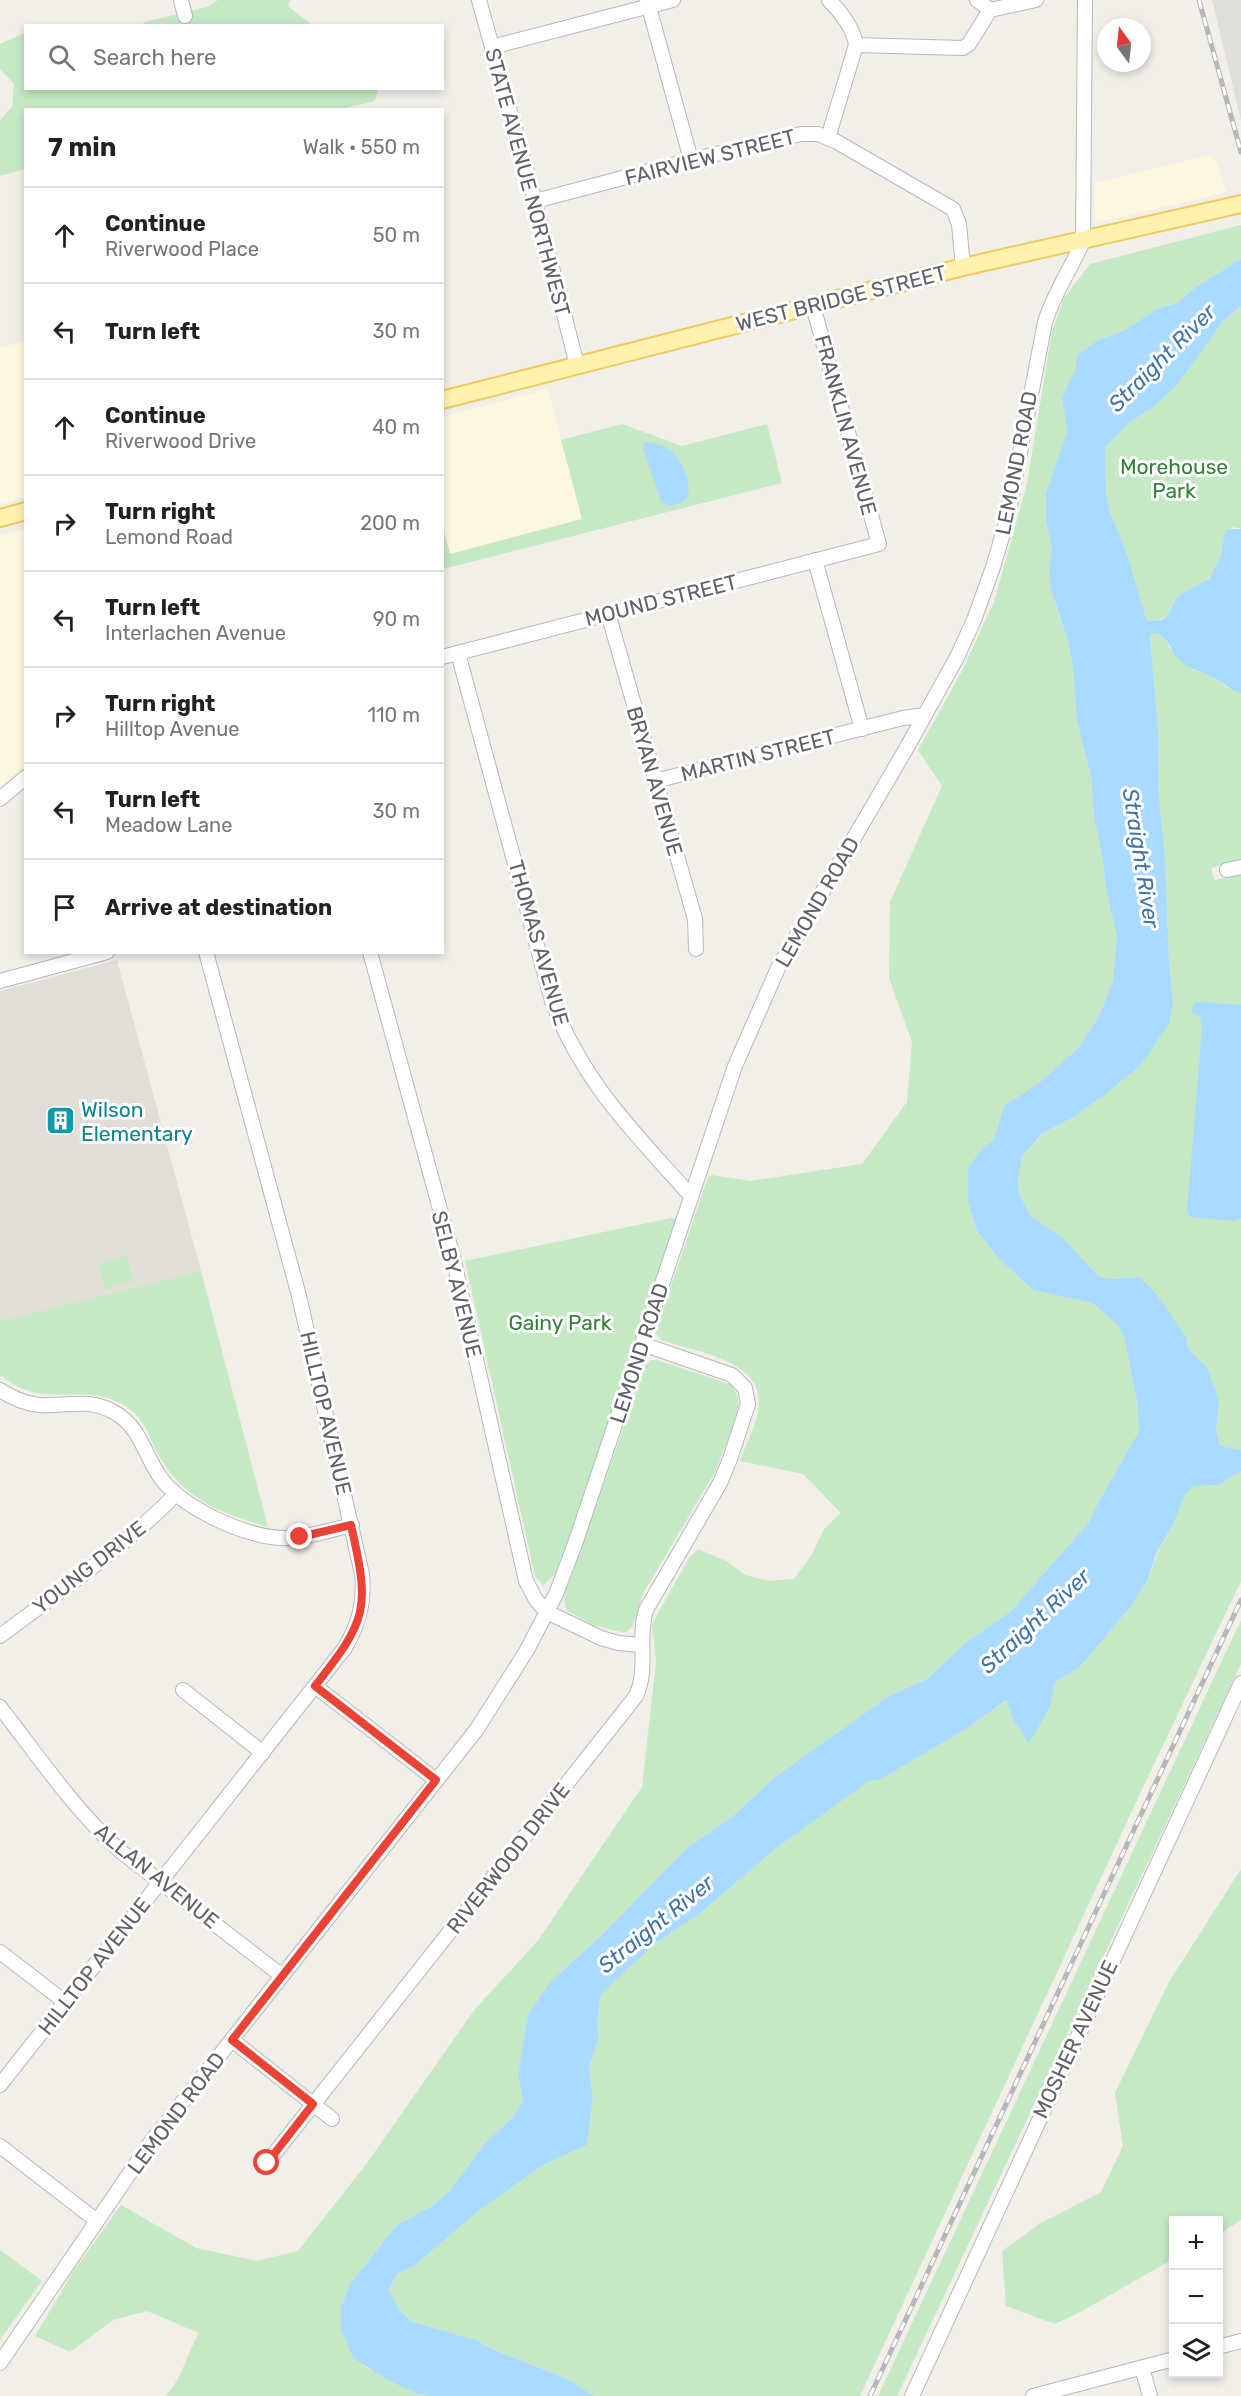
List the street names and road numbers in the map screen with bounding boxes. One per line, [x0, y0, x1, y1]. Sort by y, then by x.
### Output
street label: STATE AVENUE NORTHWEST [480, 45, 576, 319]
street label: FAIRVIEW STREET [622, 124, 798, 190]
street label: WEST BRIDGE STREET [733, 260, 949, 336]
street label: FRANKLIN AVENUE [810, 332, 882, 518]
street label: LEMOND ROAD [990, 389, 1042, 537]
street label: MOUND STREET [582, 569, 740, 631]
street label: BRYAN AVENUE [622, 703, 688, 859]
street label: MARTIN STREET [678, 724, 838, 786]
street label: LEMOND ROAD [770, 833, 864, 971]
street label: THOMAS AVENUE [503, 857, 575, 1029]
street label: SELBY AVENUE [427, 1208, 487, 1360]
street label: LEMOND ROAD [605, 1280, 673, 1426]
street label: HILLTOP AVENUE [295, 1329, 357, 1497]
street label: YOUNG DRIVE [28, 1515, 150, 1619]
street label: RIVERWOOD DRIVE [441, 1778, 575, 1938]
street label: ALLAN AVENUE [90, 1818, 224, 1934]
street label: HILLTOP AVENUE [33, 1892, 155, 2040]
street label: MOSHER AVENUE [1027, 1956, 1123, 2122]
street label: LEMOND ROAD [122, 2047, 230, 2179]

